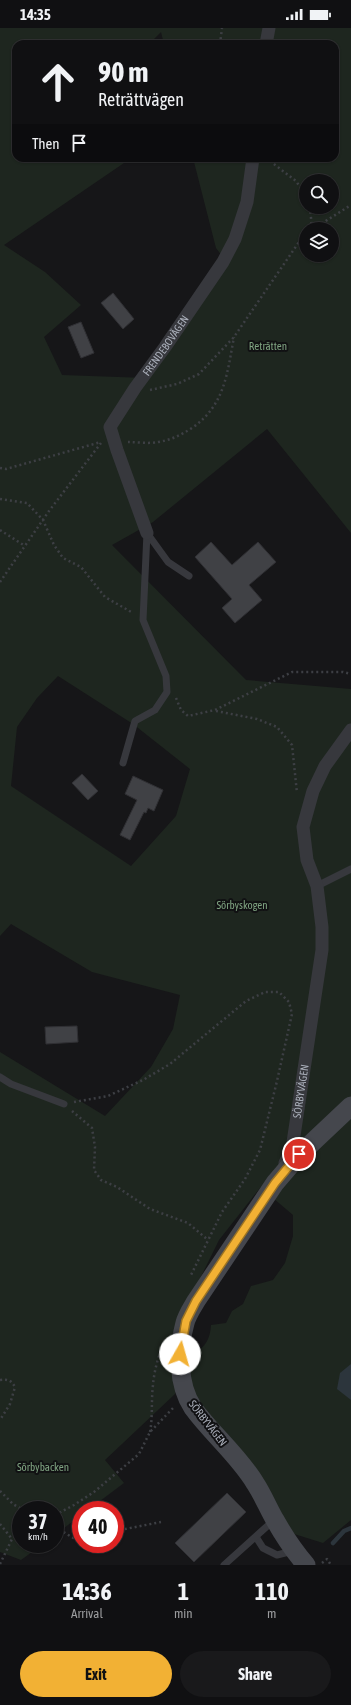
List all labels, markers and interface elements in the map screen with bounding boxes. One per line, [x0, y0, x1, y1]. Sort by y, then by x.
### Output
text: 14:35 [20, 6, 51, 23]
icon: ahead [32, 56, 84, 108]
text: 90 m [98, 56, 148, 88]
text: Reträttvägen [98, 89, 184, 110]
icon: arrive [68, 132, 90, 154]
text: Then [32, 135, 60, 152]
map controls [299, 174, 339, 262]
button: search [299, 174, 339, 214]
button: layers [299, 222, 339, 262]
street label: FRENDEBOVÄGEN [140, 313, 191, 378]
park label: Reträtten [249, 340, 287, 352]
park label: Sörbyskogen [216, 899, 268, 911]
street label: SÖRBYVÄGEN [291, 1064, 311, 1119]
pin [282, 1137, 316, 1171]
icon: arrive [288, 1143, 310, 1165]
position arrow [159, 1333, 201, 1375]
street label: SÖRBYVÄGEN [187, 1398, 229, 1448]
park label: Sörbybacken [17, 1461, 69, 1473]
speed limit sign: 40 [72, 1501, 124, 1553]
text: 37 [29, 1510, 47, 1533]
text: km/h [28, 1531, 48, 1542]
text: 14:36 [62, 1578, 112, 1605]
text: 1 [178, 1578, 189, 1605]
text: 110 [255, 1578, 289, 1605]
text: Arrival [71, 1606, 103, 1621]
text: min [174, 1606, 193, 1621]
text: m [267, 1606, 276, 1621]
button: Exit [20, 1651, 172, 1697]
button: Share [180, 1651, 331, 1697]

